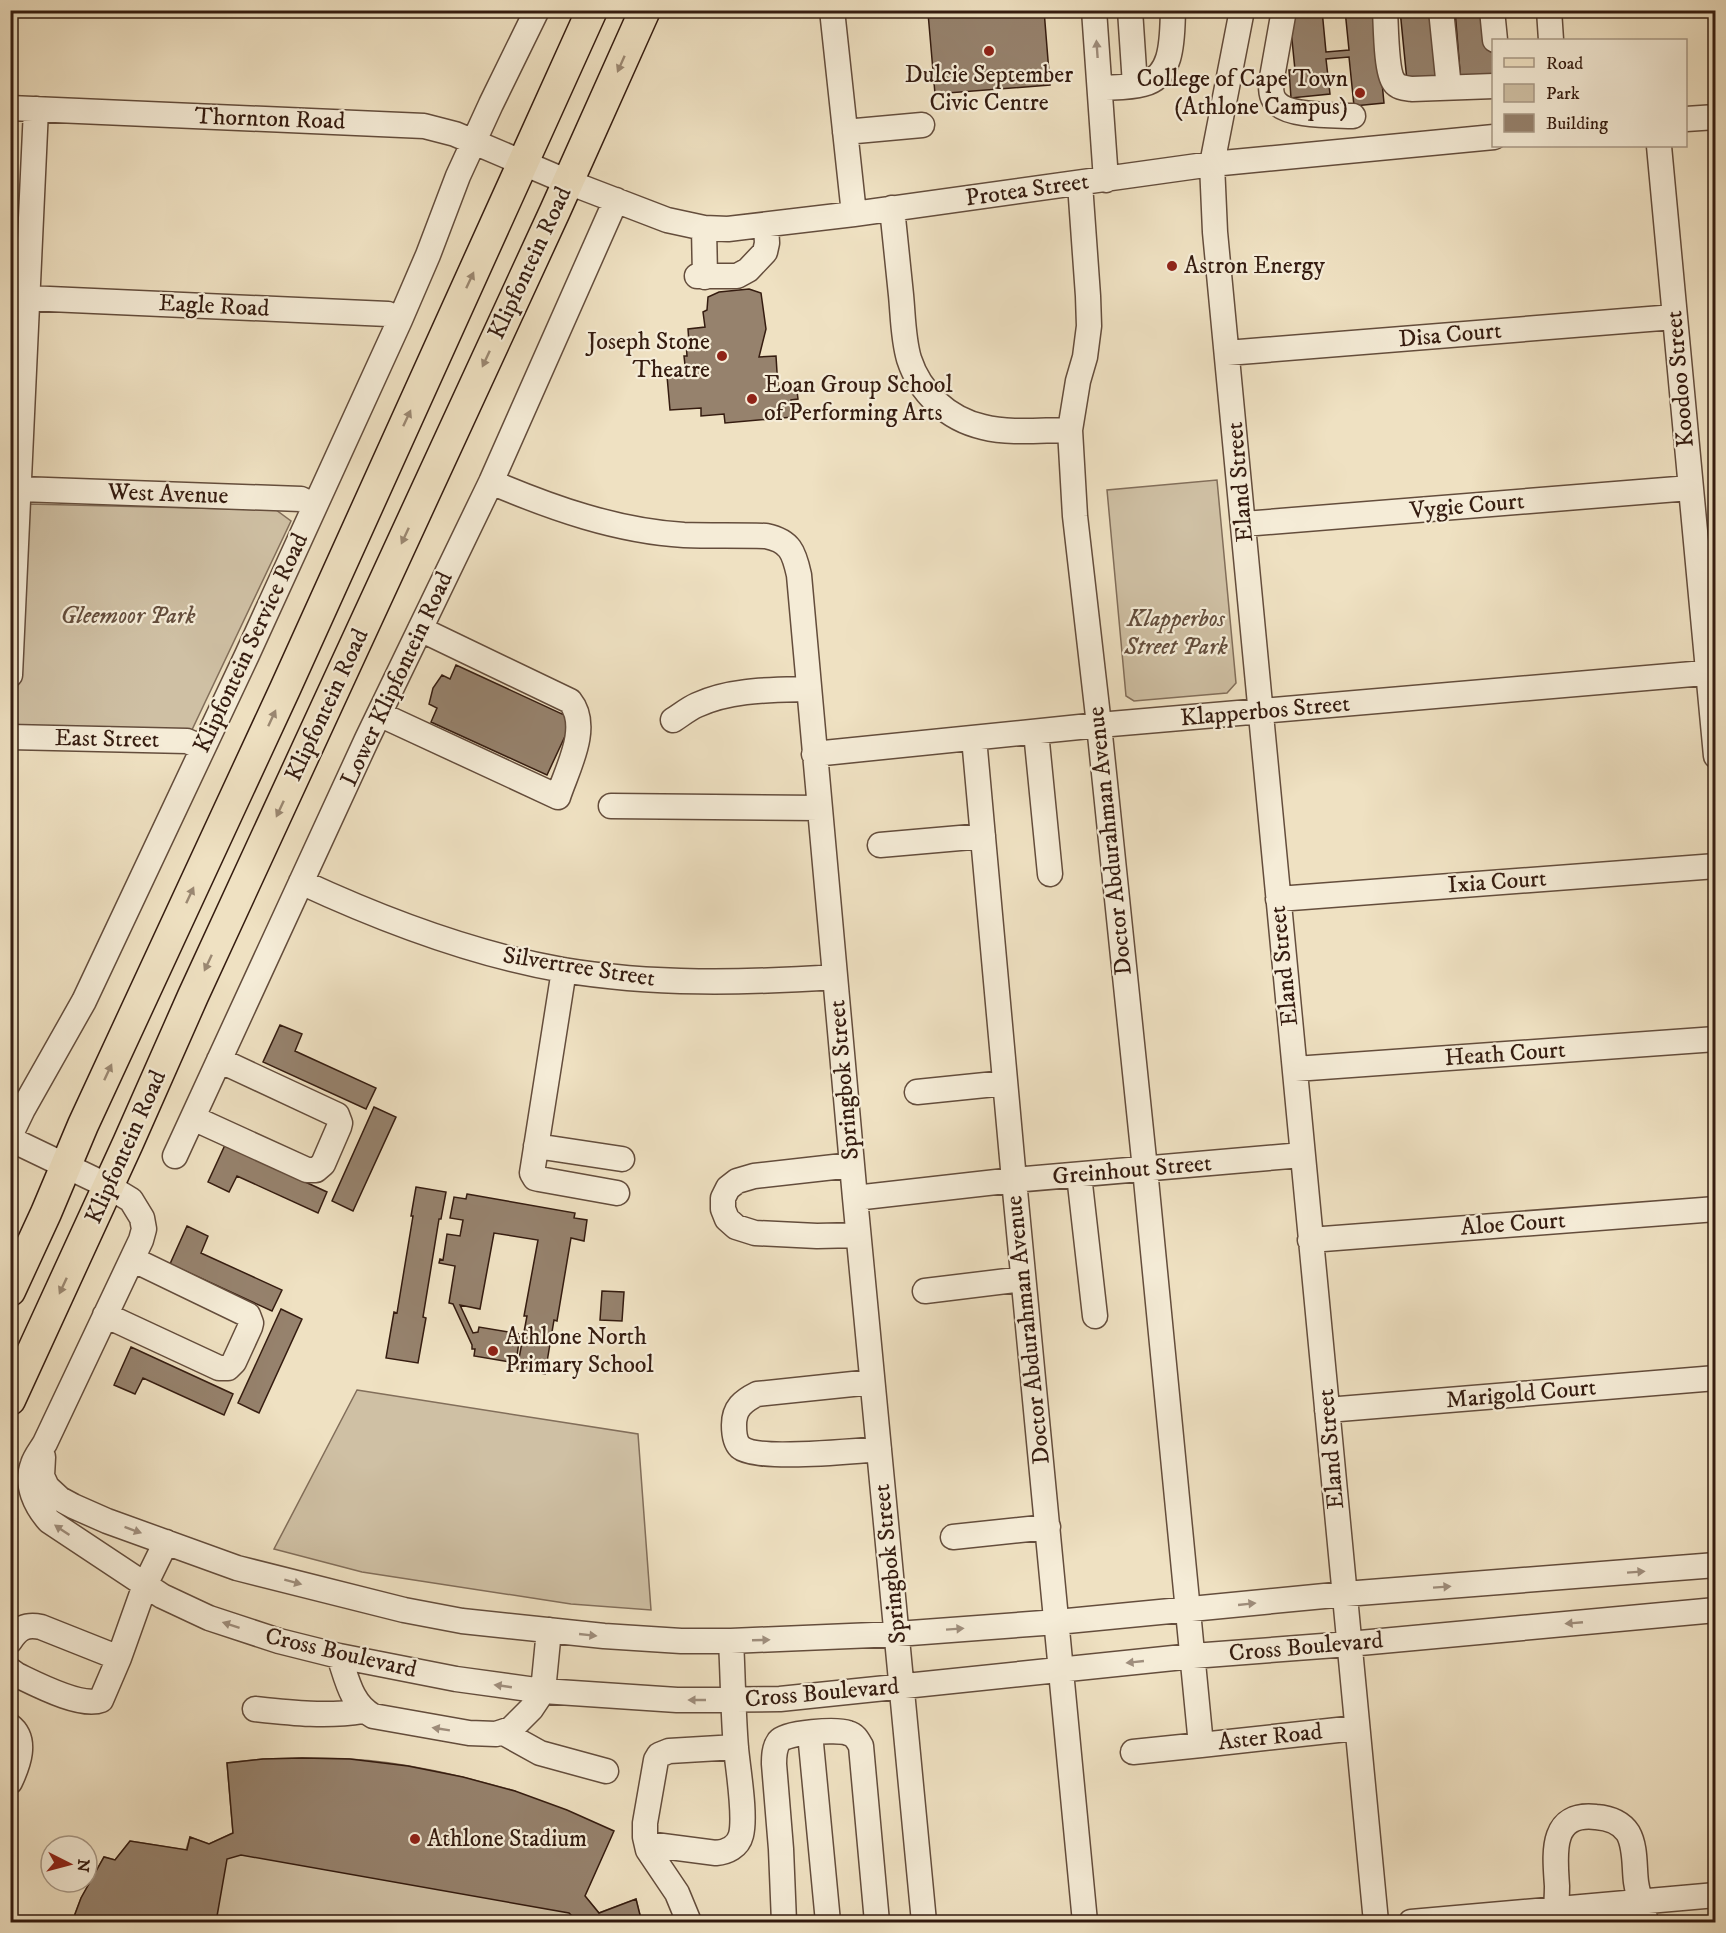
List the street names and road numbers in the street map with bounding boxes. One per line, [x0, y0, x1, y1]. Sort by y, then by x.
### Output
street label: Thornton Road [194, 101, 346, 137]
street label: Protea Street [963, 166, 1091, 214]
street label: Klipfontein Road [482, 182, 578, 344]
street label: Eagle Road [158, 288, 270, 324]
street label: Koodoo Street [1659, 309, 1701, 449]
street label: Disa Court [1397, 316, 1503, 354]
street label: Eland Street [1220, 420, 1260, 543]
street label: West Avenue [106, 477, 229, 511]
street label: Vygie Court [1407, 486, 1526, 526]
street label: Klipfontein Service Road [187, 528, 315, 758]
street label: Lower Klipfontein Road [334, 567, 460, 791]
street label: Klipfontein Road [279, 624, 375, 786]
street label: Klapperbos Street [1179, 689, 1351, 733]
street label: Doctor Abdurahman Avenue [1081, 705, 1139, 977]
street label: East Street [54, 723, 160, 755]
street label: Ixia Court [1447, 864, 1548, 900]
street label: Eland Street [1263, 904, 1305, 1028]
street label: Silvertree Street [501, 940, 657, 994]
street label: Springbok Street [822, 998, 866, 1161]
street label: Heath Court [1444, 1035, 1567, 1073]
street label: Klipfontein Road [79, 1065, 173, 1228]
street label: Greinhout Street [1051, 1148, 1213, 1192]
street label: Doctor Abdurahman Avenue [999, 1194, 1057, 1466]
street label: Aloe Court [1460, 1205, 1567, 1243]
street label: Marigold Court [1445, 1372, 1598, 1416]
street label: Eland Street [1311, 1387, 1351, 1510]
street label: Springbok Street [867, 1482, 913, 1645]
street label: Cross Boulevard [262, 1621, 420, 1685]
street label: Cross Boulevard [1228, 1625, 1384, 1669]
street label: Cross Boulevard [744, 1671, 900, 1715]
street label: Aster Road [1216, 1717, 1324, 1757]

